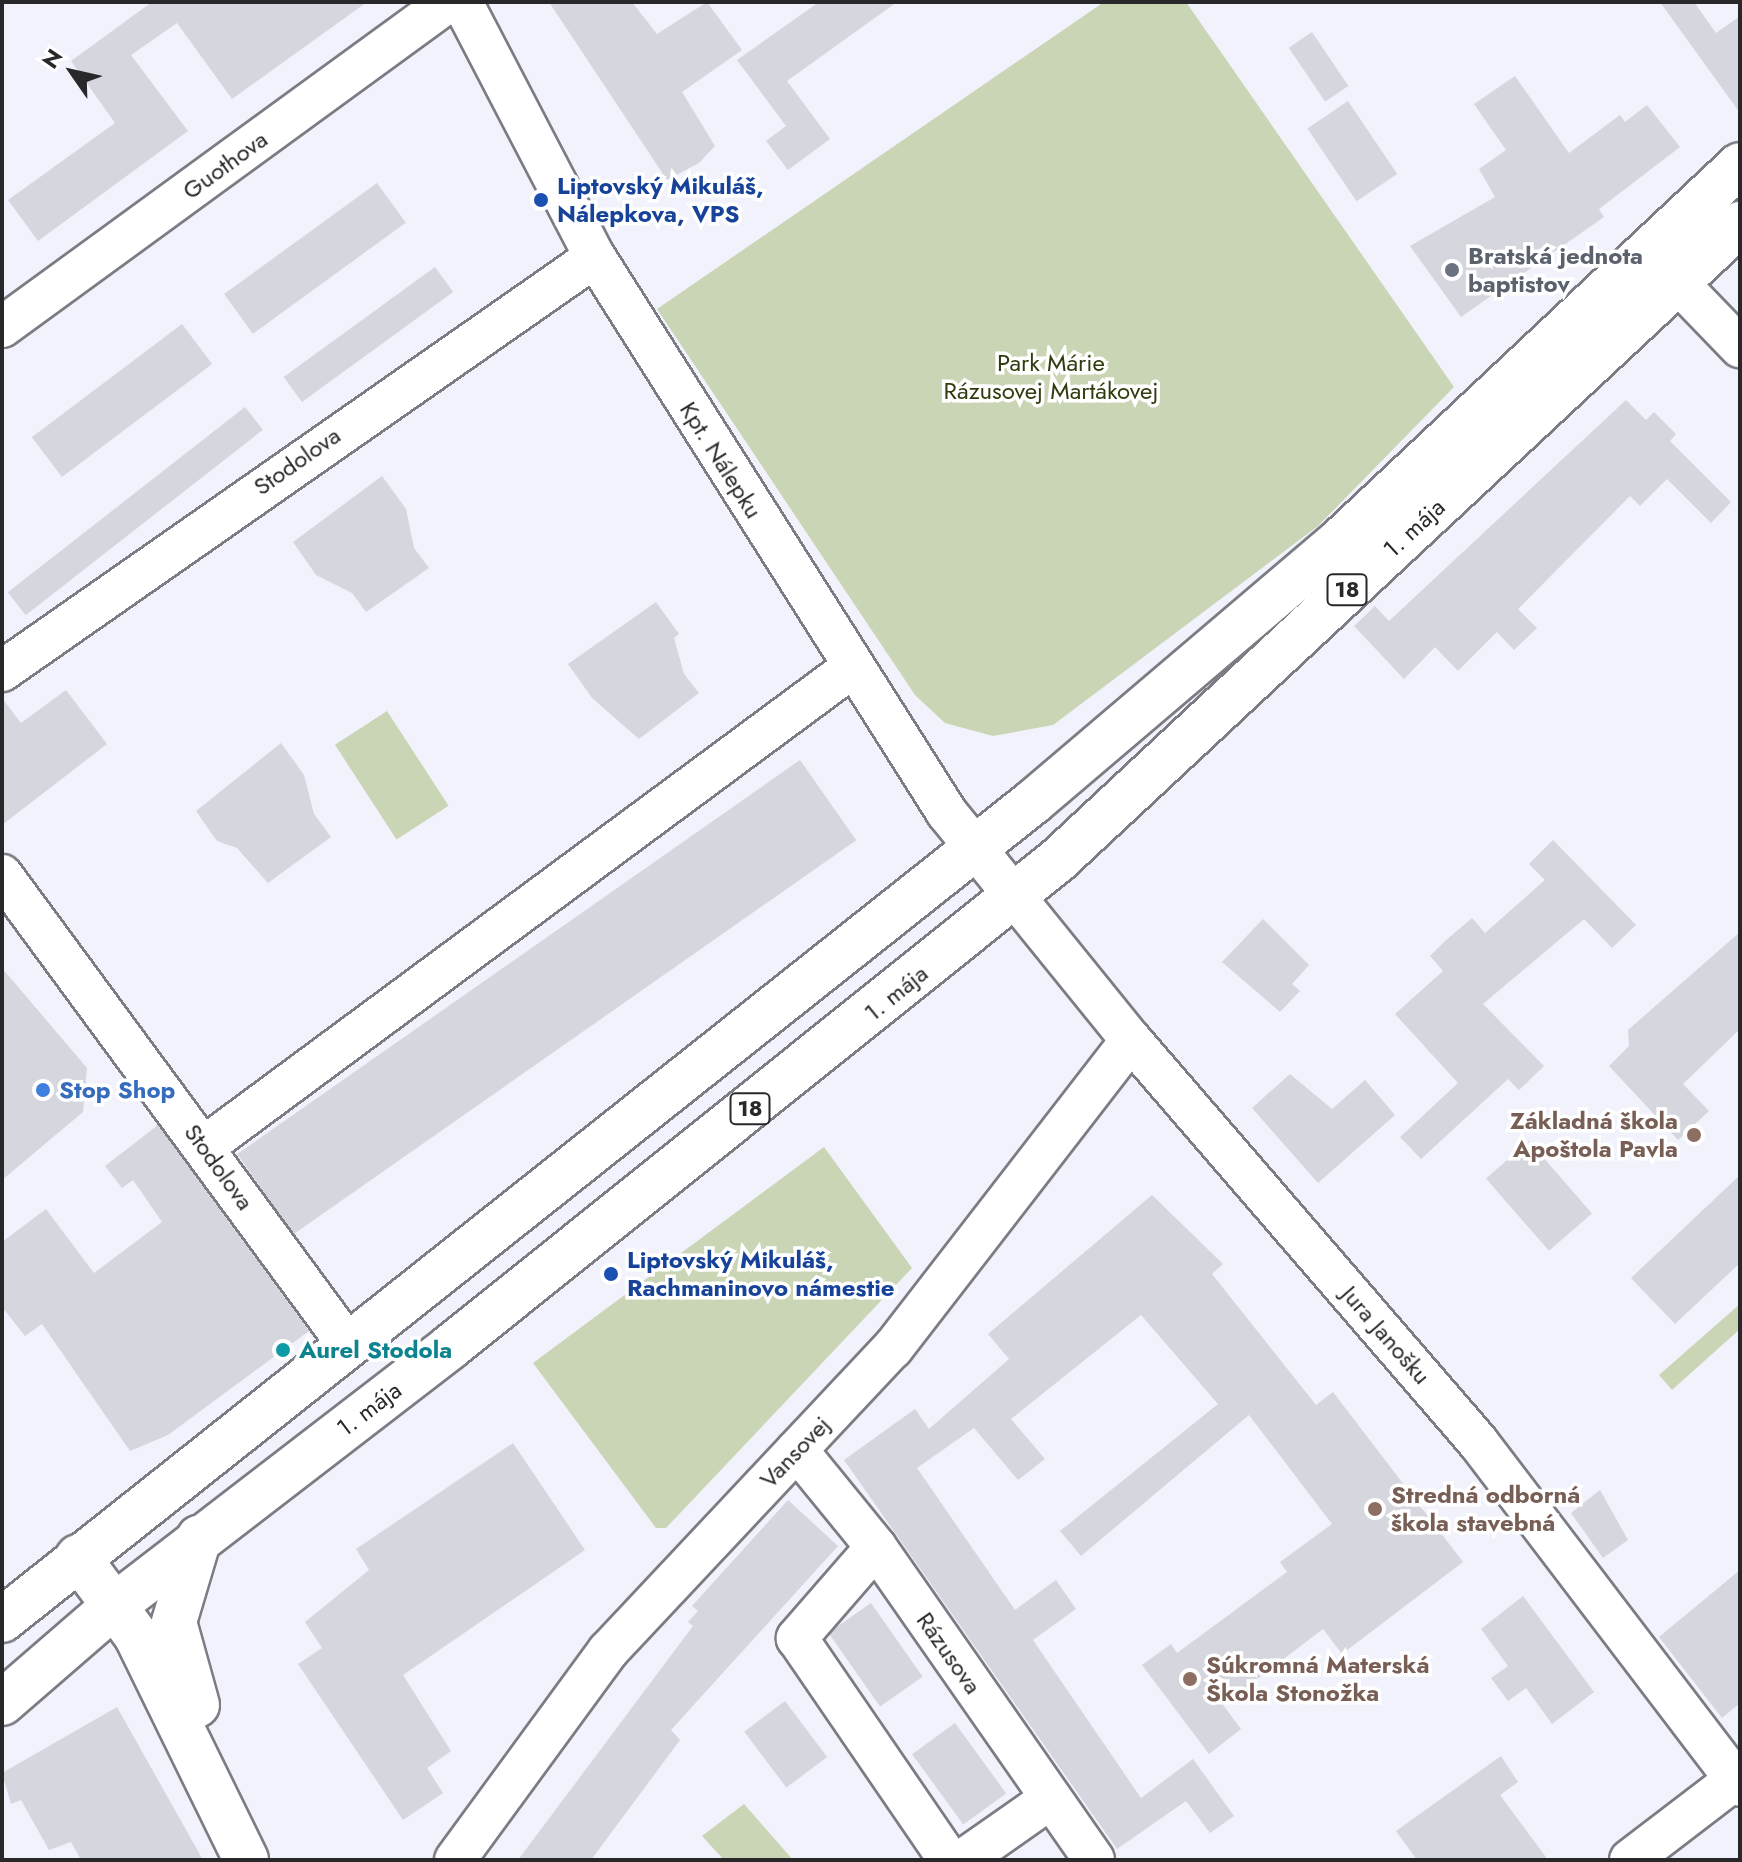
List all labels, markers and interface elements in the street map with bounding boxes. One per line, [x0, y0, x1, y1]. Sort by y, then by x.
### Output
north arrow [32, 32, 112, 112]
text: N [34, 42, 70, 75]
street label: Guothova [177, 125, 273, 205]
place label: Liptovský Mikuláš, Nálepkova, VPS [557, 172, 764, 228]
marker: Liptovský Mikuláš, Nálepkova, VPS [532, 191, 550, 209]
place label: Bratská jednota baptistov [1468, 242, 1643, 298]
marker: Bratská jednota baptistov [1443, 261, 1461, 279]
park label: Park Márie Rázusovej Martákovej [944, 349, 1158, 405]
street label: Kpt. Nálepku [674, 396, 768, 524]
street label: Stodolova [248, 421, 346, 501]
street label: 1. mája [1377, 493, 1451, 563]
road number: 18 [1325, 572, 1369, 608]
street label: 1. mája [859, 959, 933, 1027]
place label: Stop Shop [59, 1076, 175, 1104]
marker: Stop Shop [34, 1081, 52, 1099]
road number: 18 [728, 1091, 772, 1127]
place label: Základná škola Apoštola Pavla [1510, 1107, 1678, 1163]
street label: Stodolova [178, 1118, 260, 1216]
marker: Základná škola Apoštola Pavla [1685, 1126, 1703, 1144]
place label: Liptovský Mikuláš, Rachmaninovo námestie [627, 1246, 895, 1302]
marker: Liptovský Mikuláš, Rachmaninovo námestie [602, 1265, 620, 1283]
street label: Jura Janošku [1335, 1280, 1437, 1390]
place label: Aurel Stodola [299, 1336, 452, 1364]
marker: Aurel Stodola [274, 1341, 292, 1359]
street label: 1. mája [331, 1376, 407, 1442]
street label: Vansovej [754, 1410, 836, 1494]
place label: Stredná odborná škola stavebná [1391, 1481, 1580, 1537]
marker: Stredná odborná škola stavebná [1366, 1500, 1384, 1518]
street label: Rázusova [911, 1607, 987, 1699]
place label: Súkromná Materská Škola Stonožka [1206, 1651, 1429, 1707]
marker: Súkromná Materská Škola Stonožka [1181, 1670, 1199, 1688]

